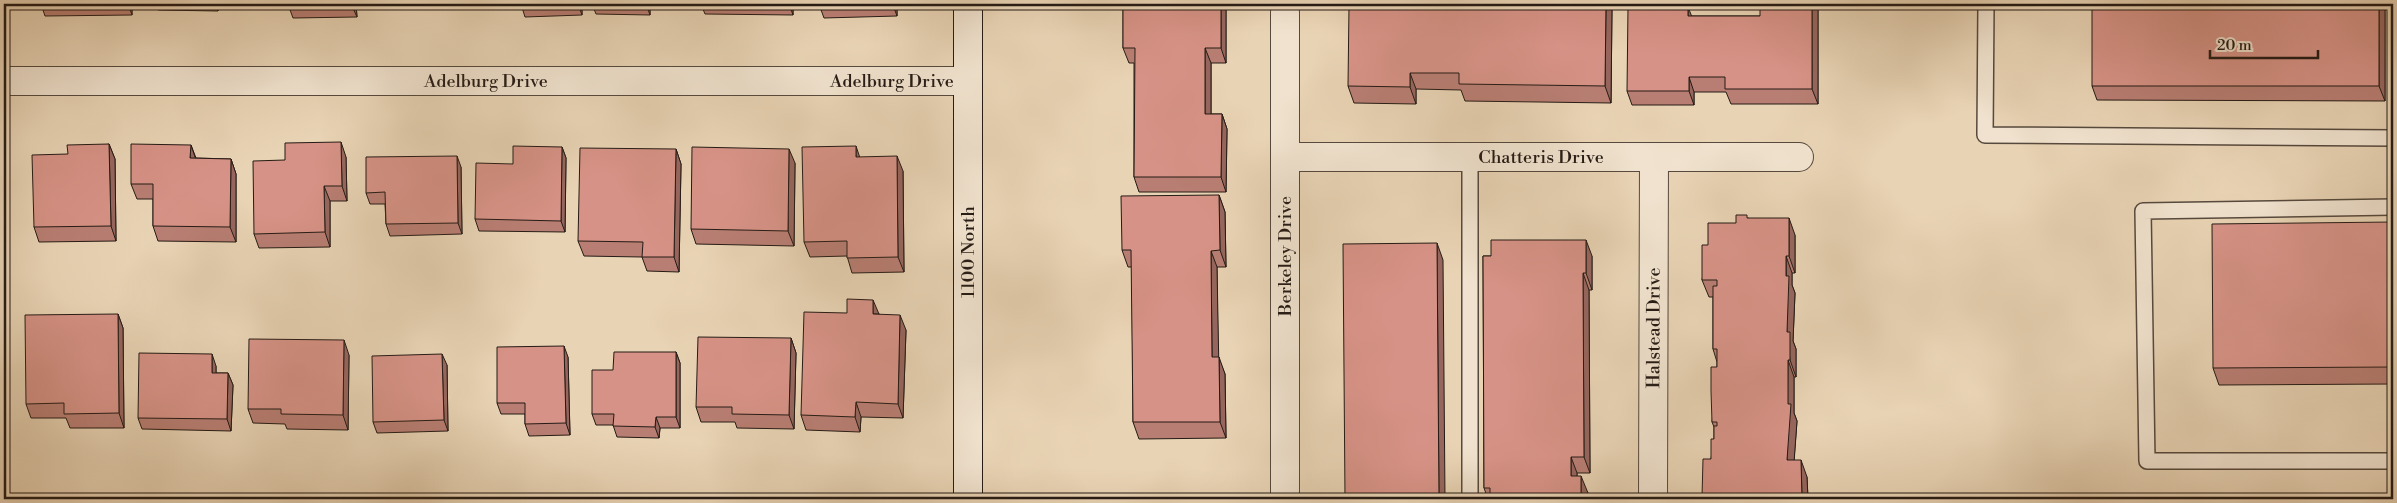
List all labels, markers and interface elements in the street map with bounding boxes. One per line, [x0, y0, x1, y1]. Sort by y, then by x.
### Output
scale bar [2210, 28, 2317, 60]
text: 20 m [2217, 36, 2252, 55]
street label: Adelburg Drive [423, 70, 548, 93]
street label: Adelburg Drive [829, 70, 954, 93]
street label: Chatteris Drive [1478, 146, 1604, 169]
street label: Berkeley Drive [1274, 196, 1297, 317]
street label: 1100 North [957, 206, 980, 298]
street label: Halstead Drive [1642, 267, 1666, 389]

